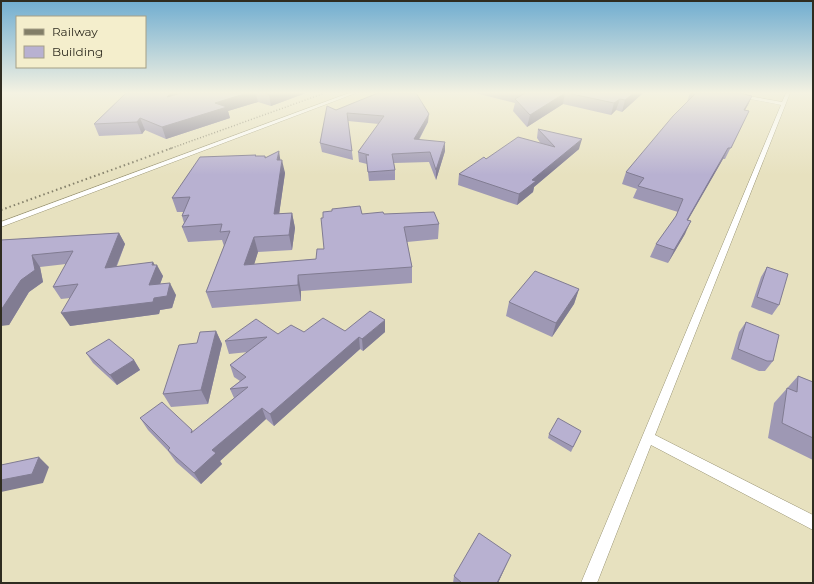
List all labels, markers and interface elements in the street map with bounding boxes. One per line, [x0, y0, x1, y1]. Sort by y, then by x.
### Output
legend [16, 16, 146, 68]
text: Railway [52, 24, 98, 39]
text: Building [52, 44, 103, 59]

